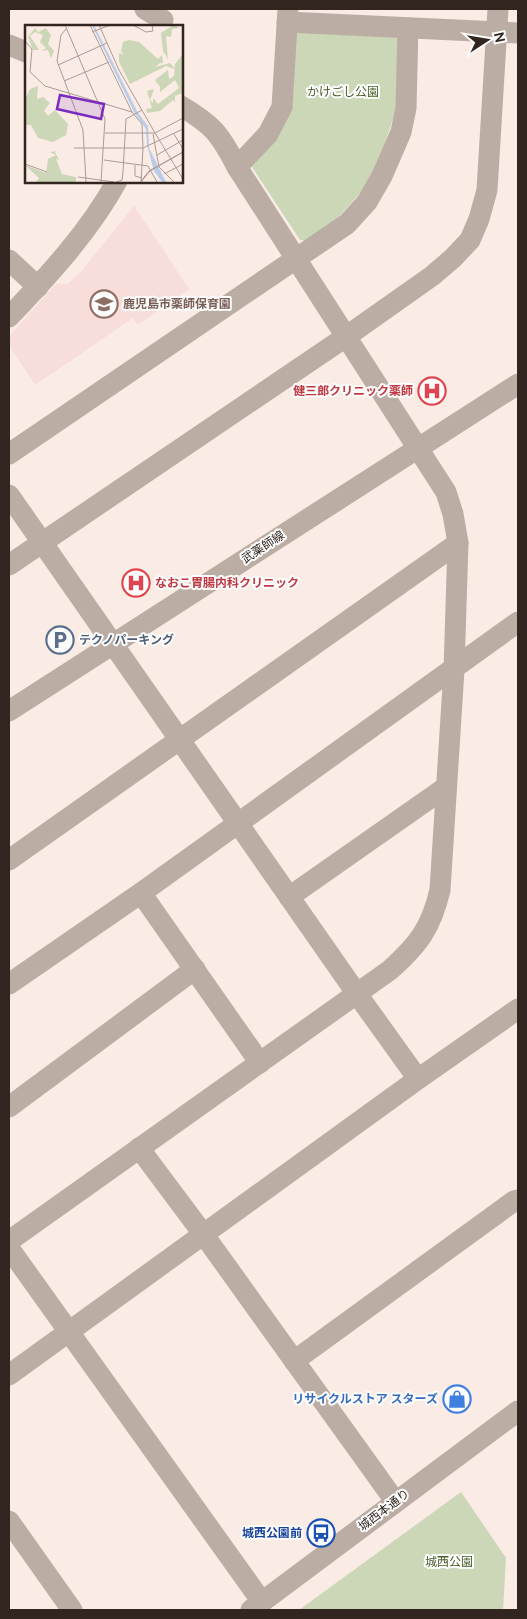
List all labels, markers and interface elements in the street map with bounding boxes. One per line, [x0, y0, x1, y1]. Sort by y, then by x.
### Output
north arrow [462, 15, 512, 65]
inset map [25, 25, 182, 182]
text: N [491, 31, 509, 44]
park label: かけごし公園 [307, 85, 379, 98]
school or university icon: 鹿児島市薬師保育園 [89, 289, 119, 319]
place label: 鹿児島市薬師保育園 [123, 297, 231, 310]
hospital icon: 健三郎クリニック薬師 [417, 376, 447, 406]
place label: 健三郎クリニック薬師 [293, 384, 413, 397]
street label: 武薬師線 [239, 528, 286, 565]
hospital icon: なおこ胃腸内科クリニック [121, 568, 151, 598]
place label: なおこ胃腸内科クリニック [155, 576, 299, 589]
parking icon: テクノパーキング [45, 625, 75, 655]
place label: テクノパーキング [79, 633, 174, 646]
shop icon: リサイクルストア スターズ [442, 1384, 472, 1414]
place label: リサイクルストア スターズ [292, 1392, 438, 1405]
street label: 城西本通り [356, 1486, 412, 1533]
bus stop icon: 城西公園前 [306, 1518, 336, 1548]
place label: 城西公園前 [242, 1526, 302, 1539]
park label: 城西公園 [425, 1555, 473, 1568]

